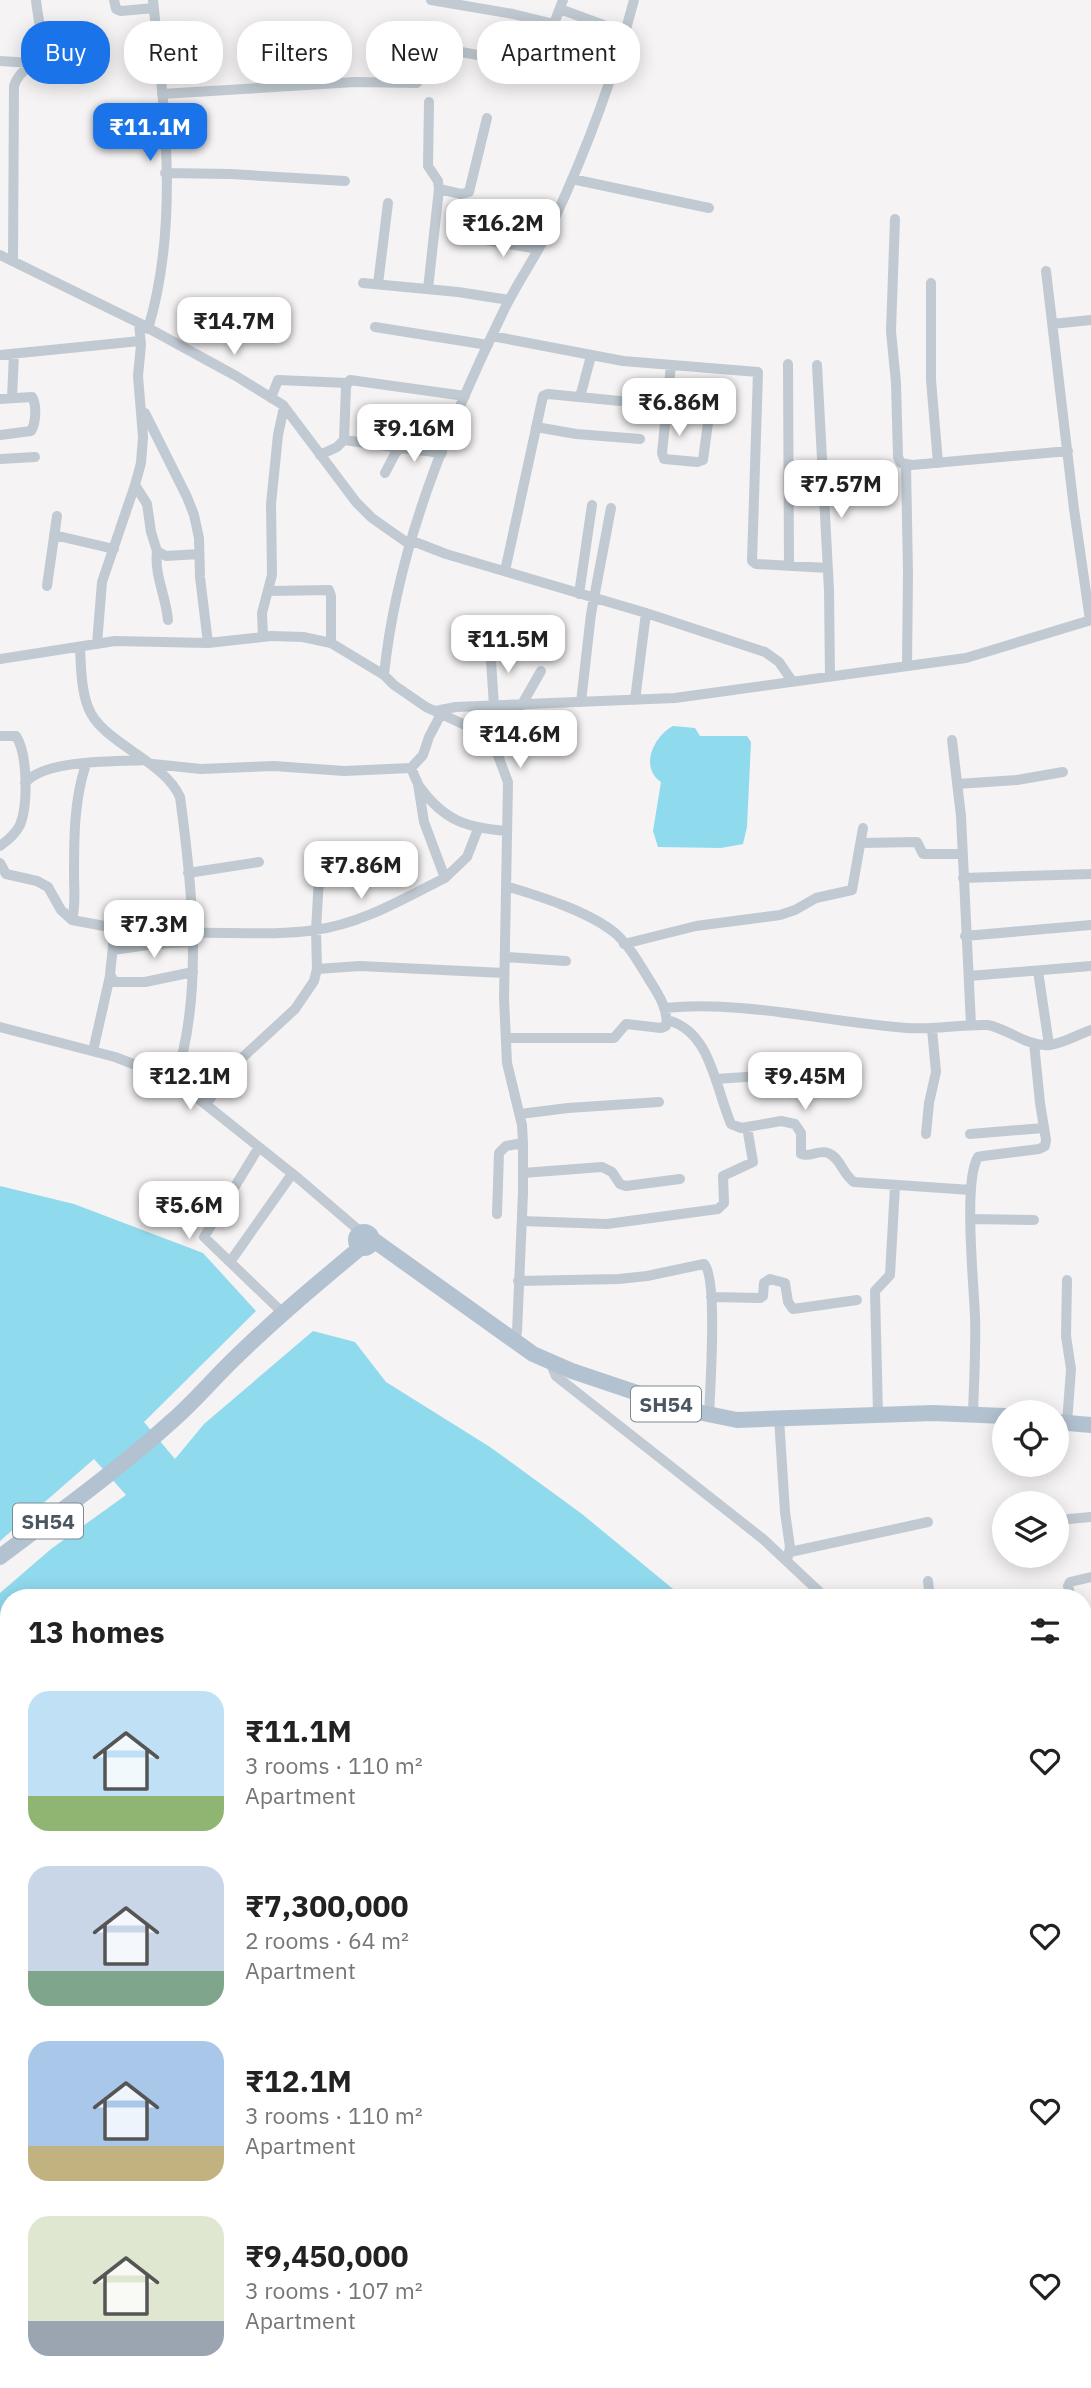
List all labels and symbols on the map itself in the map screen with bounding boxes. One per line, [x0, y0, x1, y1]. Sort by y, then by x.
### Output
pin: ₹11.1M [93, 104, 207, 163]
pin: ₹16.2M [446, 200, 560, 259]
pin: ₹14.7M [177, 298, 291, 357]
pin: ₹6.86M [622, 378, 736, 438]
pin: ₹9.16M [357, 405, 471, 464]
pin: ₹7.57M [784, 461, 898, 520]
pin: ₹11.5M [451, 616, 565, 675]
pin: ₹14.6M [463, 710, 577, 770]
pin: ₹7.86M [304, 842, 418, 901]
pin: ₹7.3M [105, 900, 203, 960]
pin: ₹12.1M [133, 1052, 247, 1112]
pin: ₹9.45M [748, 1052, 862, 1112]
pin: ₹5.6M [140, 1182, 238, 1241]
road number: SH54 [631, 1386, 701, 1422]
road number: SH54 [13, 1504, 83, 1538]

